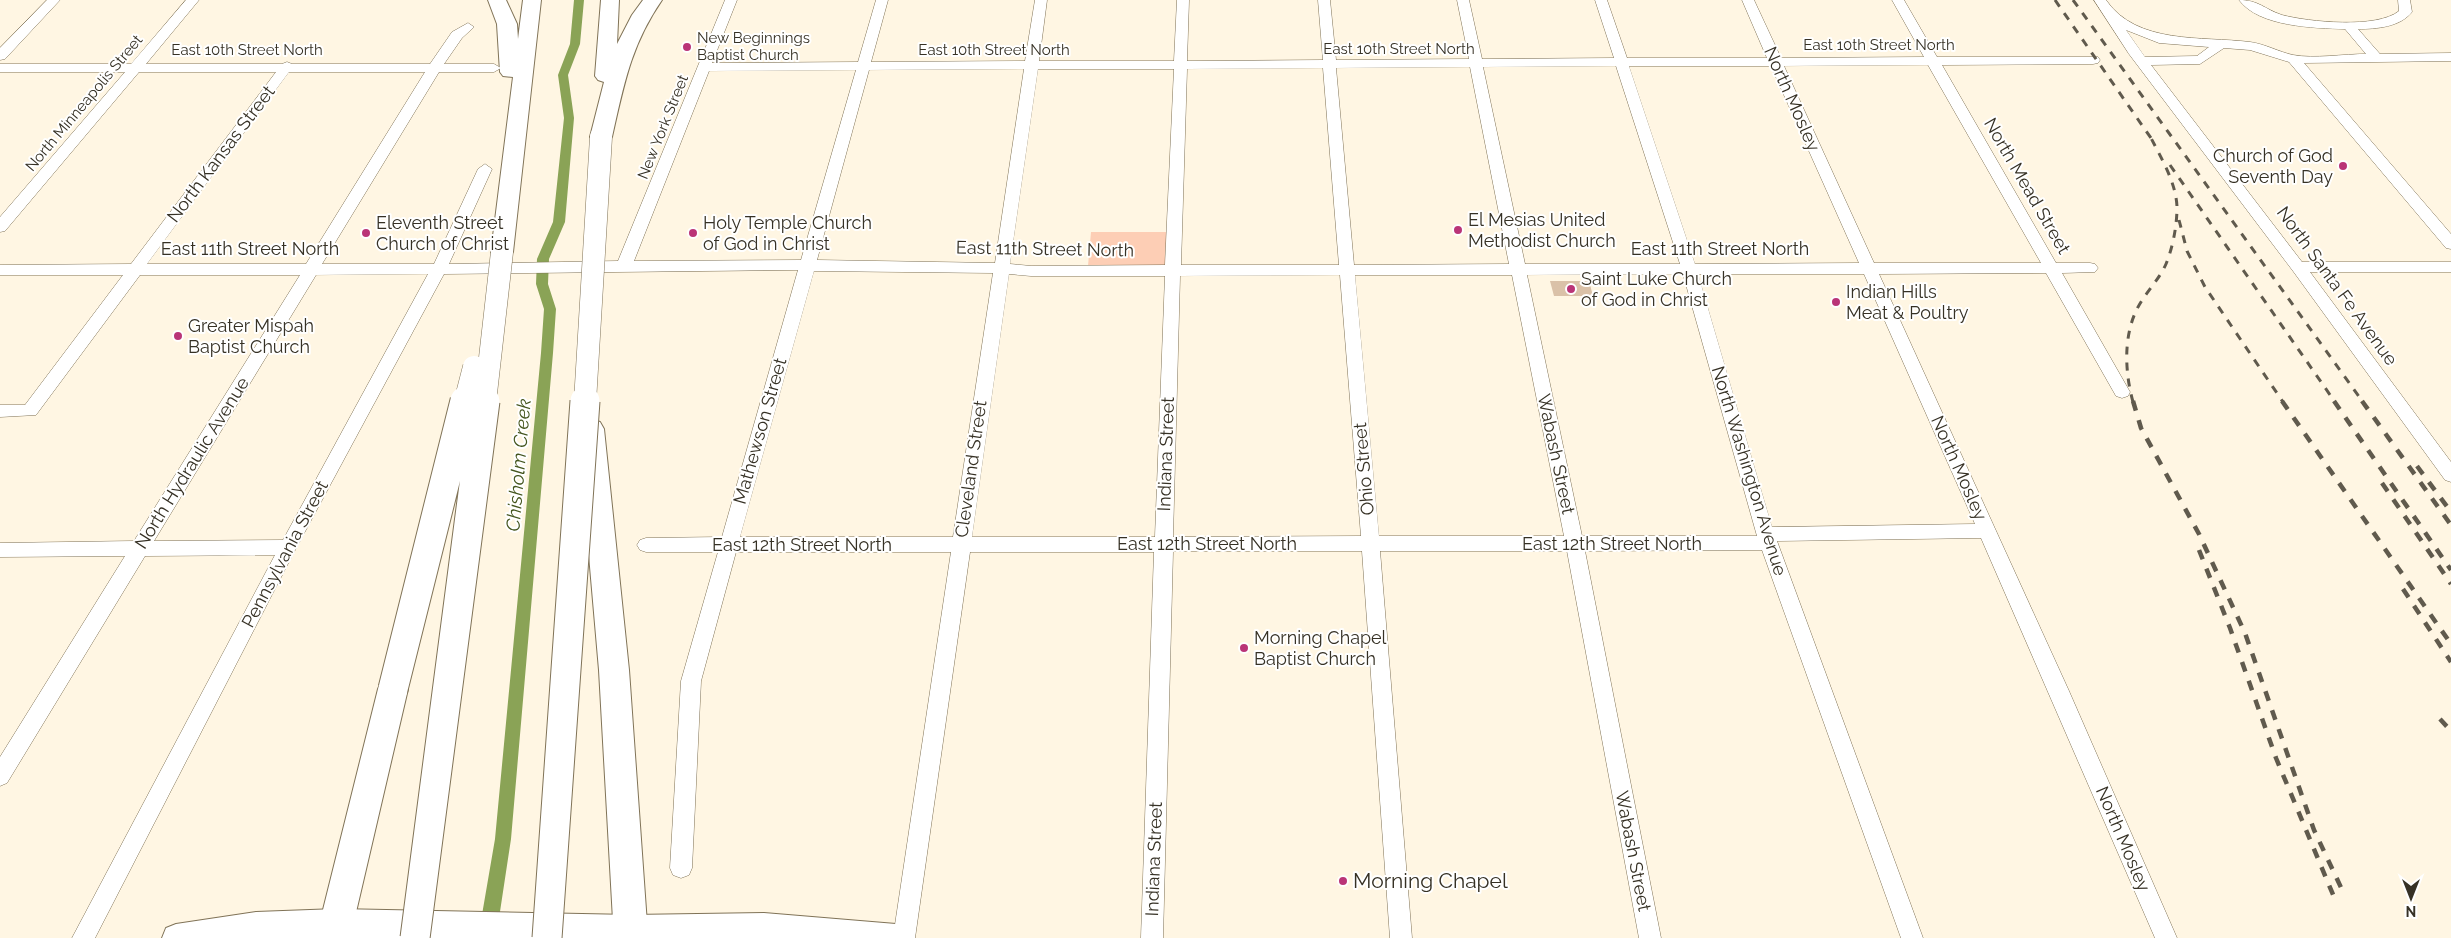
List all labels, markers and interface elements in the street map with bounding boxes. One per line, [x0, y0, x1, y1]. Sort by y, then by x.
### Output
place label: New Beginnings Baptist Church [697, 29, 810, 64]
street label: North Minneapolis Street [22, 31, 146, 175]
street label: East 10th Street North [1803, 36, 1955, 54]
street label: East 10th Street North [1323, 40, 1475, 58]
street label: East 10th Street North [171, 41, 323, 59]
marker: New Beginnings Baptist Church [681, 41, 693, 53]
street label: East 10th Street North [918, 41, 1070, 59]
street label: North Mosley [1760, 43, 1825, 154]
street label: New York Street [634, 72, 692, 182]
street label: North Kansas Street [162, 81, 279, 226]
street label: North Mead Street [1980, 114, 2075, 258]
place label: Church of God Seventh Day [2213, 145, 2333, 187]
marker: Church of God Seventh Day [2337, 160, 2349, 172]
street label: North Santa Fe Avenue [2273, 202, 2402, 370]
place label: El Mesias United Methodist Church [1468, 209, 1616, 251]
place label: Eleventh Street Church of Christ [376, 212, 509, 254]
place label: Holy Temple Church of God in Christ [703, 212, 872, 254]
marker: El Mesias United Methodist Church [1452, 224, 1464, 236]
marker: Eleventh Street Church of Christ [360, 227, 372, 239]
marker: Holy Temple Church of God in Christ [687, 227, 699, 239]
street label: East 11th Street North [956, 236, 1134, 261]
street label: East 11th Street North [161, 238, 339, 259]
street label: East 11th Street North [1631, 238, 1809, 259]
place label: Saint Luke Church of God in Christ [1581, 268, 1732, 310]
place label: Indian Hills Meat & Poultry [1846, 281, 1969, 323]
marker: Saint Luke Church of God in Christ [1565, 283, 1577, 295]
marker: Indian Hills Meat & Poultry [1830, 296, 1842, 308]
place label: Greater Mispah Baptist Church [188, 315, 314, 357]
marker: Greater Mispah Baptist Church [172, 330, 184, 342]
street label: Mathewson Street [729, 355, 790, 506]
street label: North Washington Avenue [1708, 364, 1792, 579]
street label: North Hydraulic Avenue [130, 373, 253, 552]
street label: Wabash Street [1534, 392, 1579, 516]
street label: Indiana Street [1153, 396, 1178, 512]
water label: Chisholm Creek [501, 398, 535, 532]
street label: Cleveland Street [950, 399, 991, 539]
street label: North Mosley [1927, 412, 1992, 523]
street label: Ohio Street [1349, 422, 1378, 516]
street label: Pennsylvania Street [237, 477, 332, 631]
street label: East 12th Street North [1117, 533, 1297, 554]
street label: East 12th Street North [1522, 533, 1702, 554]
street label: East 12th Street North [712, 534, 892, 555]
place label: Morning Chapel Baptist Church [1254, 627, 1387, 669]
marker: Morning Chapel Baptist Church [1238, 642, 1250, 654]
street label: North Mosley [2092, 783, 2155, 895]
street label: Wabash Street [1612, 789, 1655, 913]
street label: Indiana Street [1141, 801, 1166, 917]
place label: Morning Chapel [1353, 868, 1508, 893]
north arrow [2386, 873, 2436, 923]
marker: Morning Chapel [1337, 875, 1349, 887]
text: N [2406, 903, 2416, 919]

